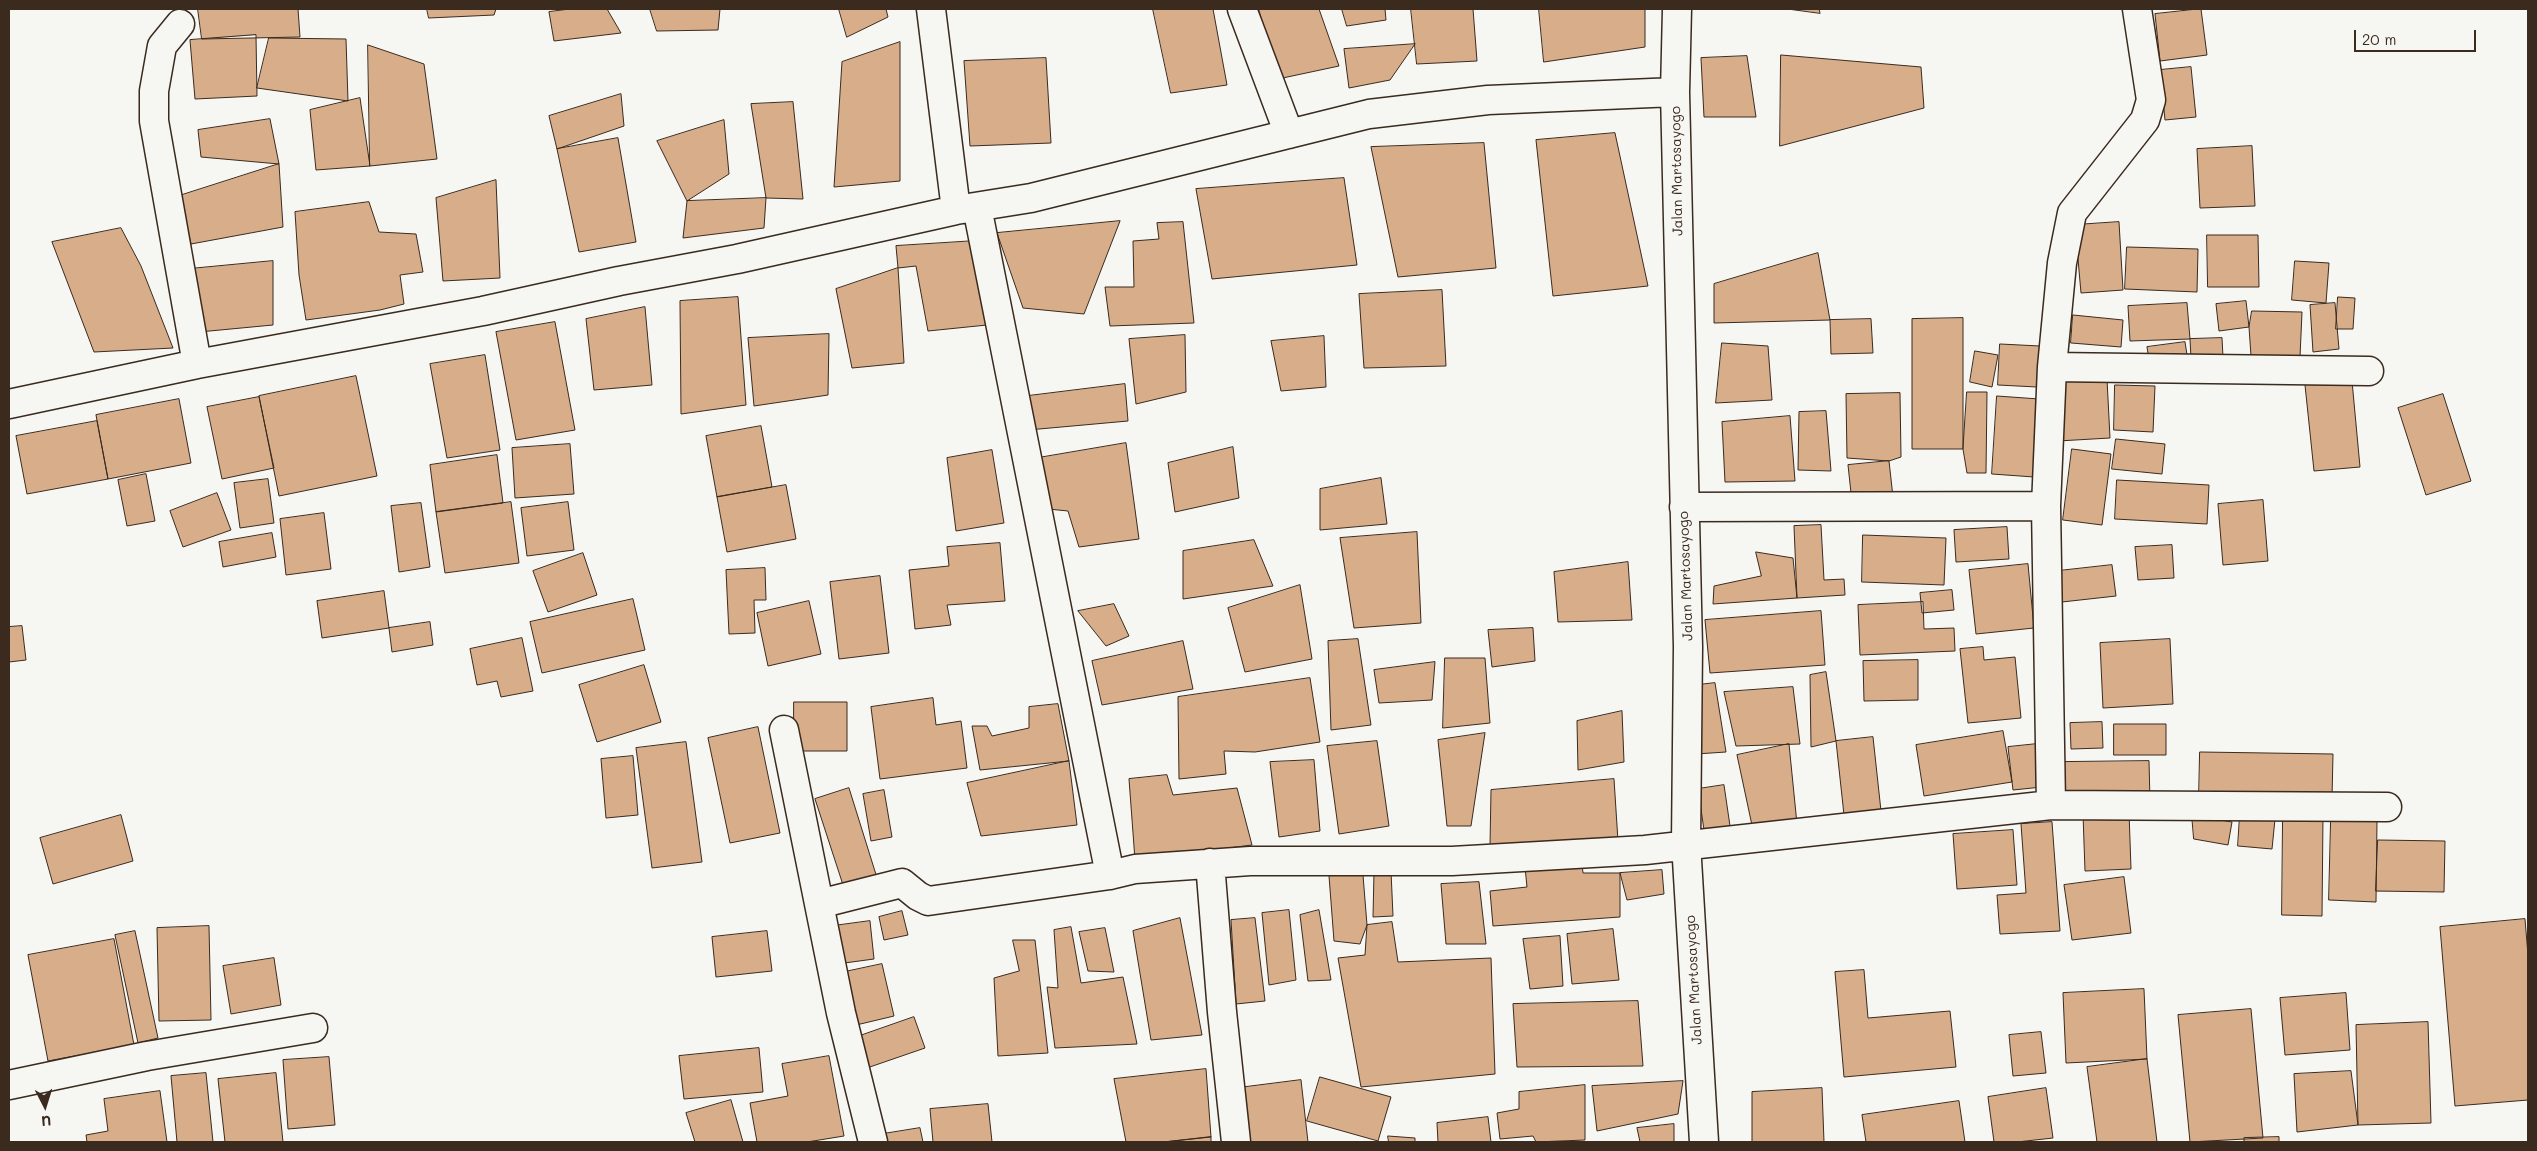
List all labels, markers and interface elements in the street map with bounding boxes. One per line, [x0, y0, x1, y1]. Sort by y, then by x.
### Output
scale bar [2357, 20, 2480, 52]
text: 20 m [2362, 29, 2396, 49]
street label: Jalan Martosayogo [1667, 106, 1687, 236]
street label: Jalan Martosayogo [1675, 511, 1697, 641]
street label: Jalan Martosayogo [1682, 915, 1706, 1045]
north arrow [20, 1081, 70, 1131]
text: U [41, 1112, 52, 1131]

